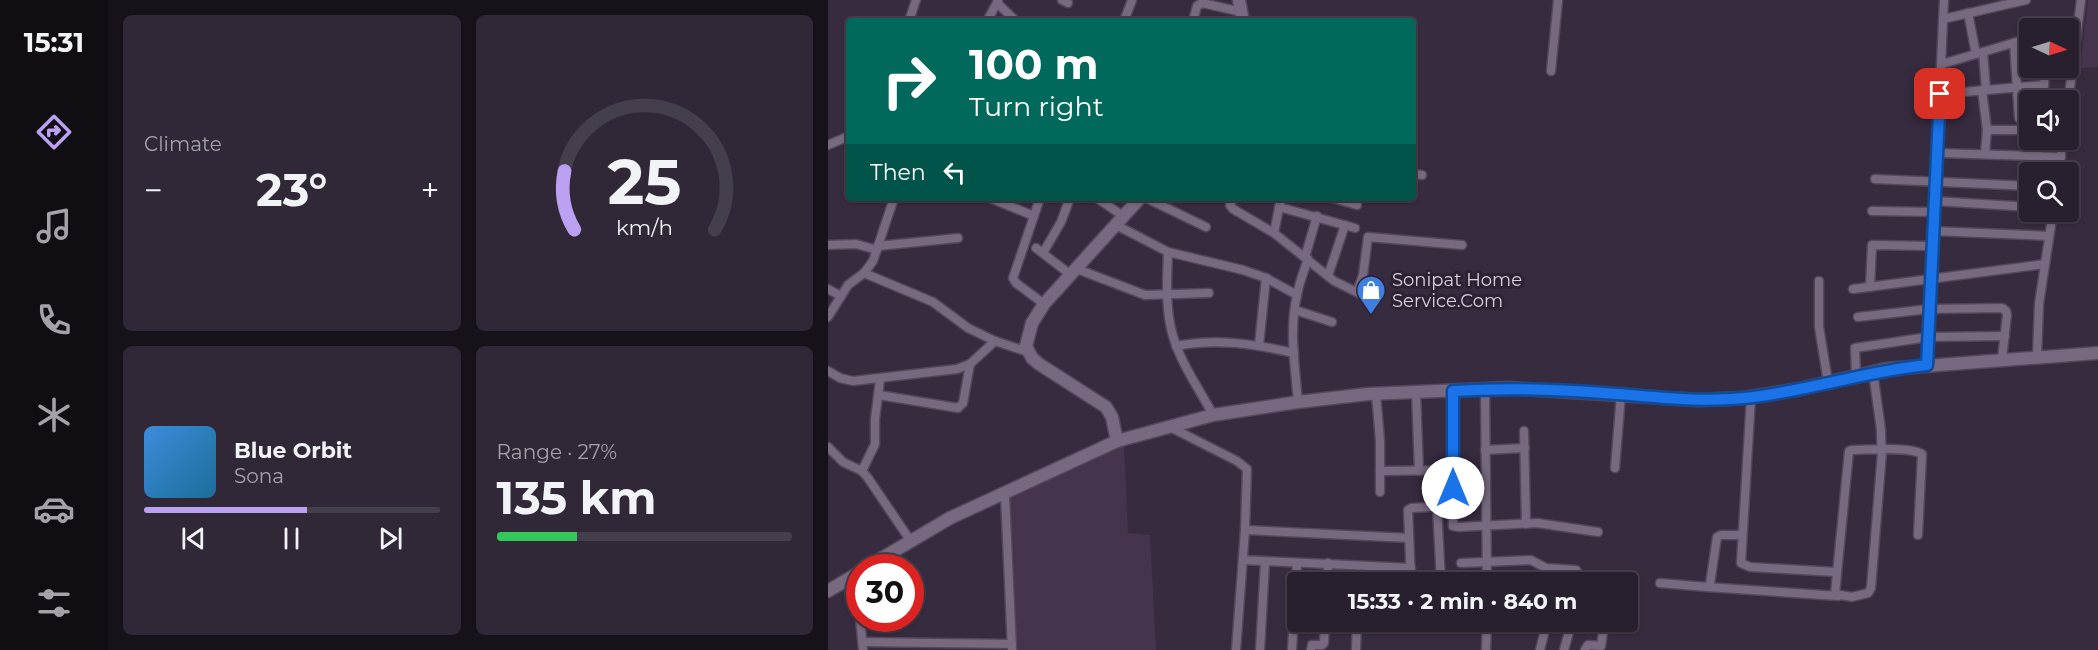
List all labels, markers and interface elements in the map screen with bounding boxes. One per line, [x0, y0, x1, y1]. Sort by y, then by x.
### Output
north arrow [2019, 18, 2079, 78]
map controls [2019, 18, 2079, 222]
text: 15:31 [24, 26, 84, 59]
text: 100 m [969, 38, 1098, 90]
icon: right [870, 42, 948, 120]
pin [1914, 68, 1965, 119]
icon: arrive [1923, 77, 1956, 110]
text: Turn right [969, 90, 1104, 123]
button: sound [2019, 90, 2079, 150]
icon: directions [33, 111, 75, 153]
text: Climate [144, 132, 222, 156]
text: 25 [607, 144, 681, 220]
icon: left [938, 156, 971, 189]
text: Then [870, 159, 926, 186]
text: 23° [256, 162, 327, 217]
button: search [2019, 162, 2079, 222]
text: − [144, 170, 163, 210]
text: + [421, 170, 439, 210]
icon: music [33, 205, 75, 247]
text: km/h [616, 214, 673, 240]
place label: Sonipat Home Service.Com [1392, 269, 1522, 312]
shop icon: Sonipat Home Service.Com [1355, 274, 1387, 316]
icon: phone [33, 299, 75, 341]
icon: climate [33, 394, 75, 436]
text: Blue Orbit [234, 437, 352, 464]
text: Range · 27% [497, 440, 617, 464]
position arrow [1421, 456, 1485, 520]
text: Sona [234, 464, 284, 488]
text: 135 km [497, 470, 656, 525]
icon: car [33, 488, 75, 530]
icon: previous [177, 522, 210, 555]
icon: pause [275, 522, 308, 555]
icon: next [374, 522, 407, 555]
speed limit sign: 30 [846, 554, 924, 632]
icon: filters [33, 582, 75, 624]
text: 15:33 · 2 min · 840 m [1348, 588, 1577, 615]

